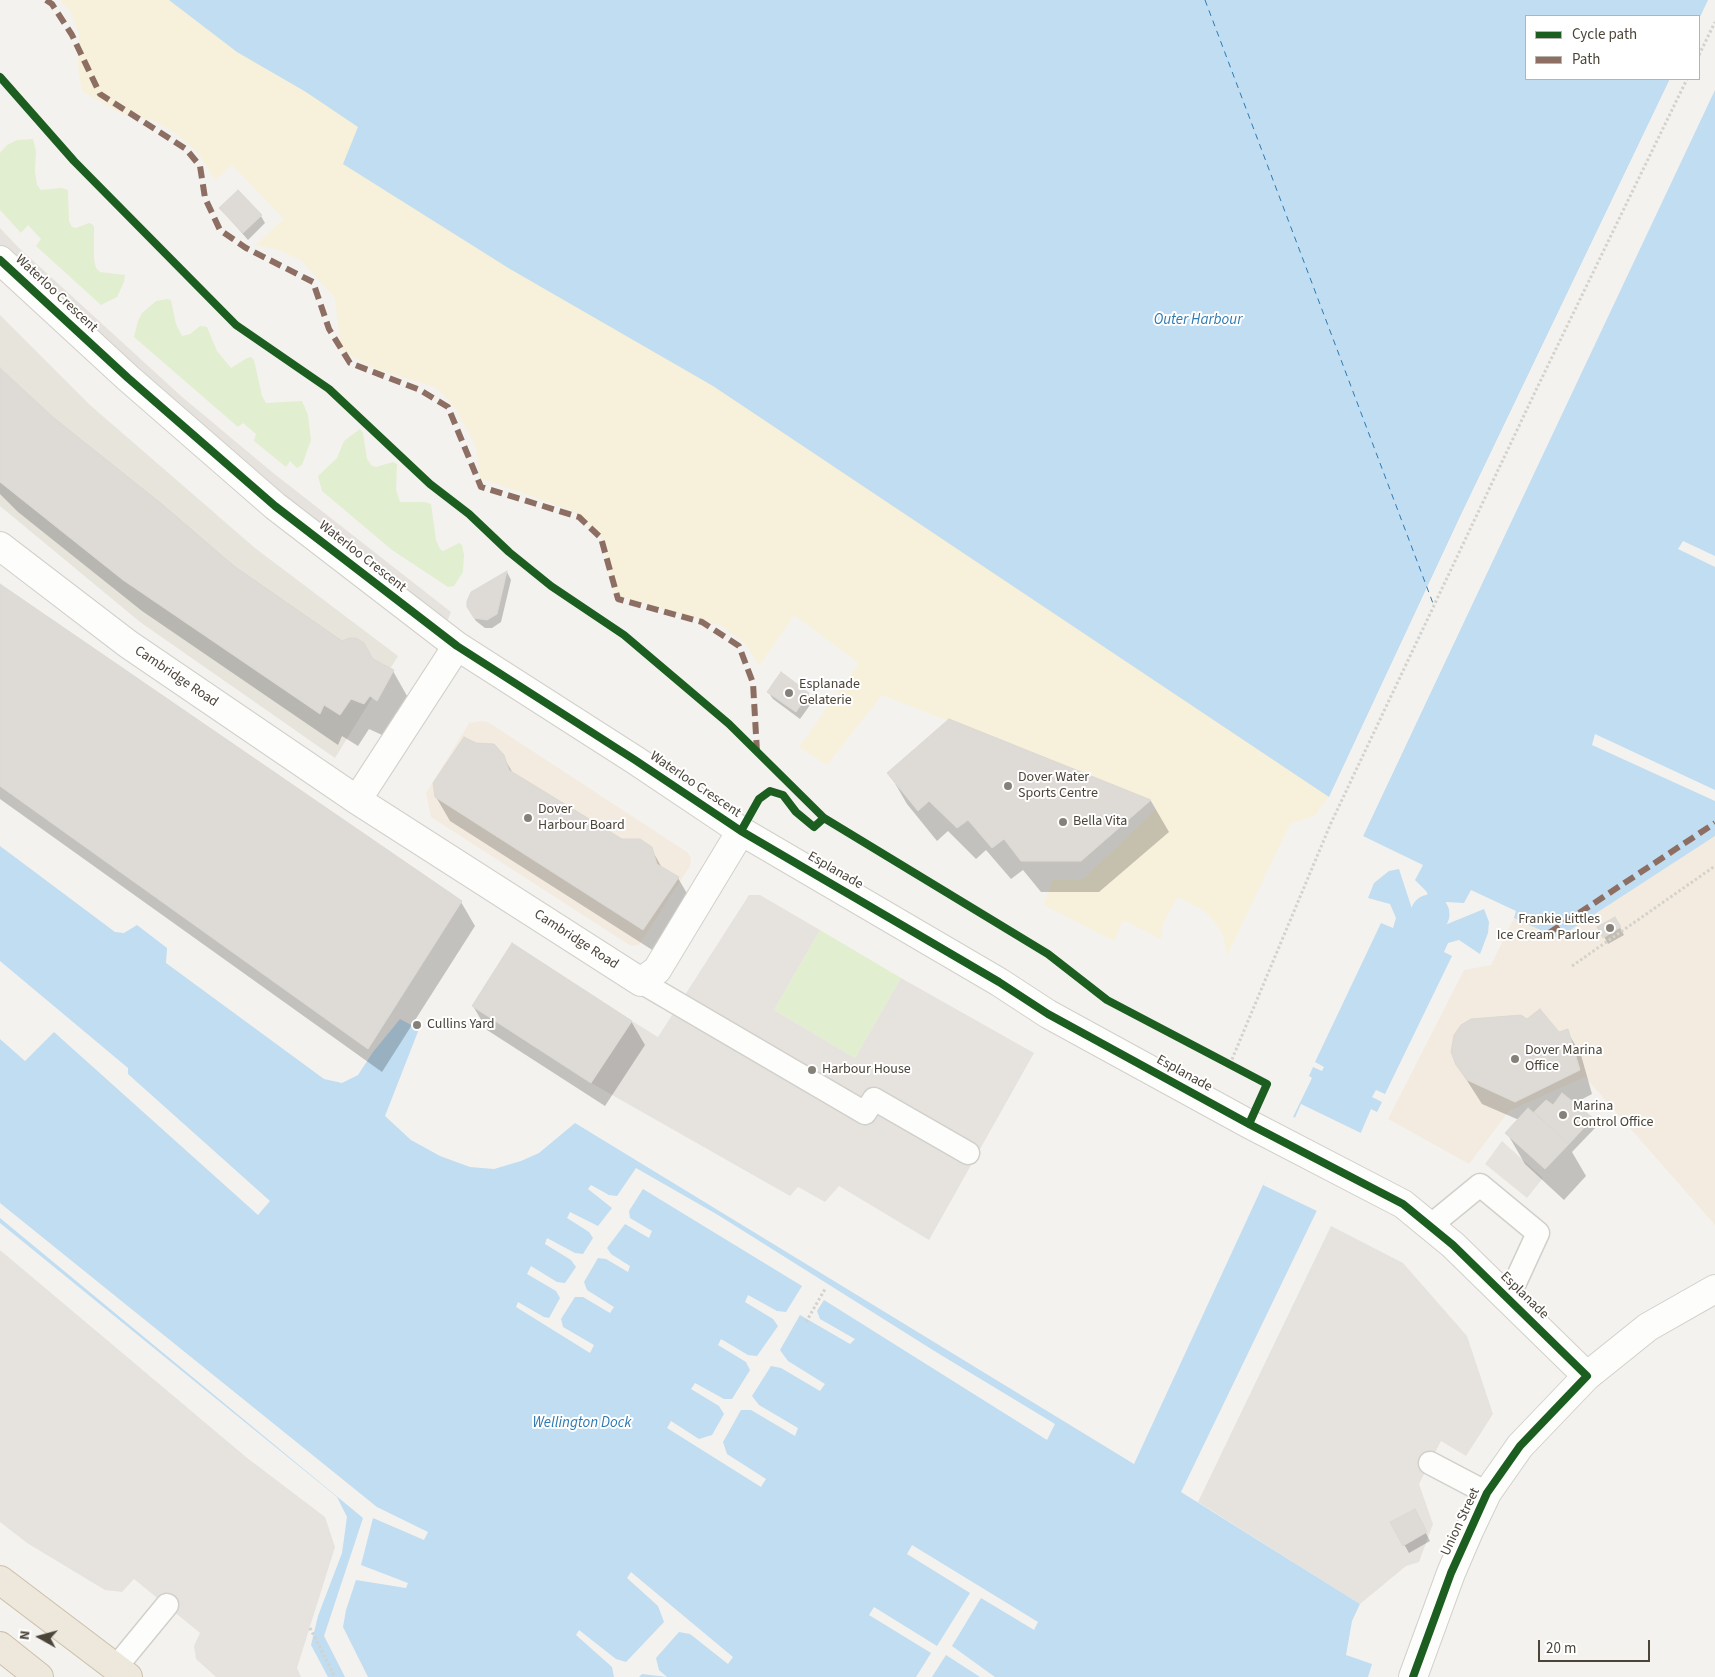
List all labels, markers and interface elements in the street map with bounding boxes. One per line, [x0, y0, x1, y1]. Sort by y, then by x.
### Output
legend [1525, 15, 1700, 80]
text: Cycle path [1572, 24, 1637, 45]
text: Path [1572, 49, 1600, 70]
street label: Waterloo Crescent [11, 252, 101, 336]
water label: Outer Harbour [1154, 312, 1242, 330]
street label: Waterloo Crescent [315, 518, 409, 596]
street label: Cambridge Road [131, 643, 221, 711]
place label: Esplanade Gelaterie [799, 677, 860, 710]
marker: Esplanade Gelaterie [783, 687, 795, 699]
street label: Waterloo Crescent [646, 748, 744, 822]
place label: Dover Water Sports Centre [1018, 770, 1098, 802]
marker: Dover Water Sports Centre [1002, 780, 1014, 792]
place label: Dover Harbour Board [538, 802, 625, 834]
marker: Dover Harbour Board [522, 812, 534, 824]
place label: Bella Vita [1073, 814, 1127, 830]
marker: Bella Vita [1057, 816, 1069, 828]
street label: Esplanade [804, 848, 866, 894]
street label: Cambridge Road [531, 907, 621, 973]
place label: Frankie Littles Ice Cream Parlour [1497, 912, 1600, 944]
marker: Frankie Littles Ice Cream Parlour [1604, 922, 1616, 934]
place label: Cullins Yard [427, 1017, 495, 1033]
marker: Cullins Yard [411, 1019, 423, 1031]
place label: Dover Marina Office [1525, 1043, 1602, 1076]
street label: Esplanade [1153, 1052, 1215, 1096]
marker: Dover Marina Office [1509, 1053, 1521, 1065]
place label: Harbour House [822, 1062, 911, 1078]
marker: Harbour House [806, 1064, 818, 1076]
place label: Marina Control Office [1573, 1099, 1653, 1132]
marker: Marina Control Office [1557, 1109, 1569, 1121]
street label: Esplanade [1496, 1269, 1552, 1323]
water label: Wellington Dock [533, 1415, 631, 1433]
street label: Union Street [1438, 1485, 1484, 1559]
north arrow [15, 1612, 65, 1662]
text: N [15, 1629, 36, 1641]
scale bar [1540, 1630, 1652, 1662]
text: 20 m [1546, 1638, 1576, 1659]

